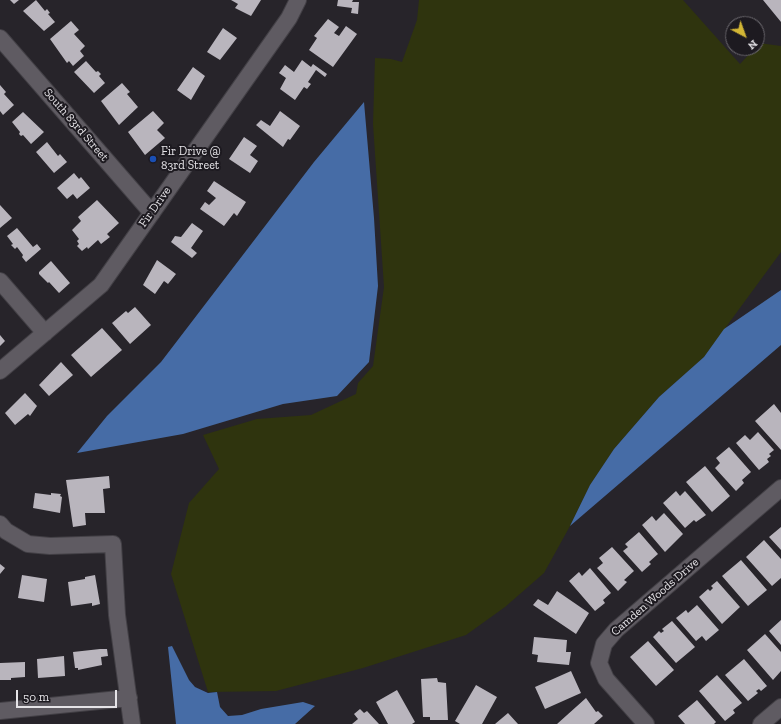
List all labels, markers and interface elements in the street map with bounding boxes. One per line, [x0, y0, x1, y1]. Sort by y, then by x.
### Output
north arrow [725, 16, 765, 56]
text: N [745, 37, 760, 52]
street label: South 83rd Street [41, 86, 111, 164]
place label: Fir Drive @ 83rd Street [161, 145, 221, 173]
marker: Fir Drive @ 83rd Street [148, 154, 158, 164]
street label: Fir Drive [136, 184, 174, 230]
street label: Camden Woods Drive [608, 555, 702, 639]
scale bar [18, 682, 119, 708]
text: 50 m [23, 690, 49, 704]

